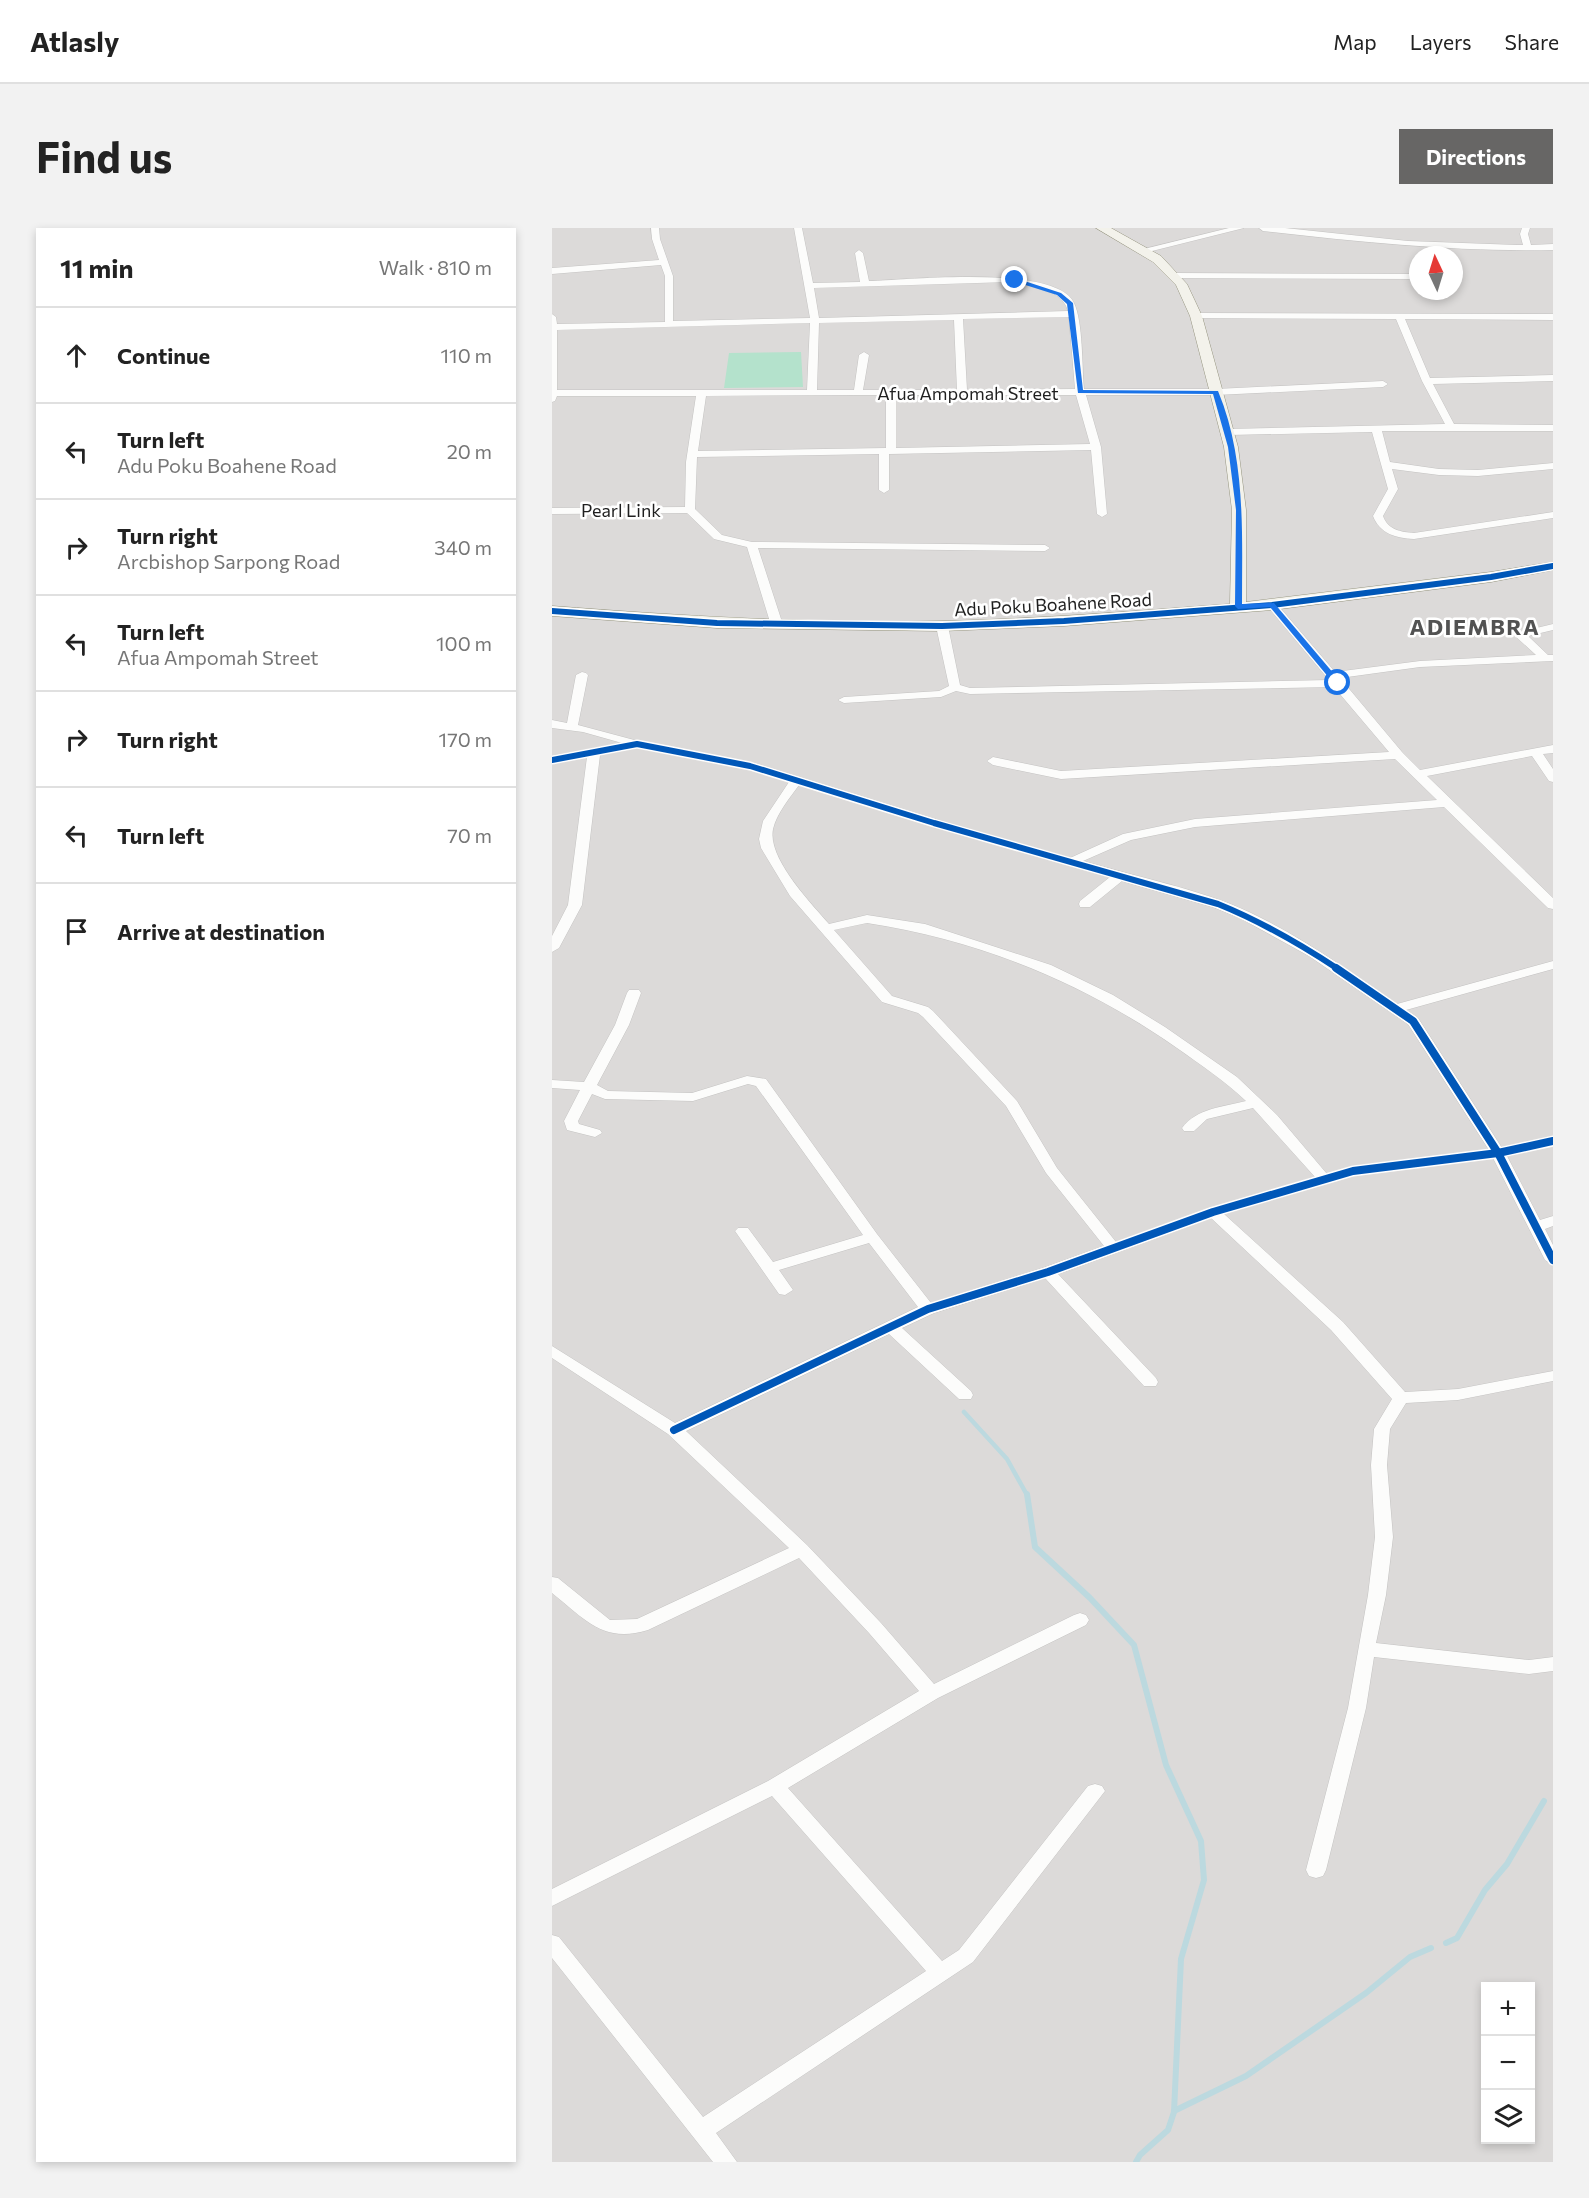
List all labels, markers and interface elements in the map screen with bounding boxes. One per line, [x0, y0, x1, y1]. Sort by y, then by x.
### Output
text: Atlasly [30, 24, 119, 58]
text: Map [1333, 29, 1377, 54]
text: Layers [1410, 29, 1472, 54]
text: Share [1505, 29, 1559, 54]
button: Directions [1399, 129, 1553, 184]
text: Find us [36, 130, 172, 182]
north arrow [1409, 246, 1463, 300]
text: 11 min [60, 252, 133, 283]
text: Walk · 810 m [379, 255, 492, 279]
route end [1001, 266, 1027, 292]
icon: ahead [60, 339, 93, 372]
text: Continue [117, 342, 210, 369]
text: 110 m [441, 343, 492, 367]
street label: Afua Ampomah Street [877, 382, 1059, 404]
text: Turn left [117, 426, 204, 453]
icon: left [60, 435, 93, 468]
text: 20 m [447, 439, 492, 463]
text: Adu Poku Boahene Road [117, 453, 337, 477]
street label: Pearl Link [581, 499, 661, 521]
text: Turn right [117, 522, 218, 549]
icon: right [60, 531, 93, 564]
text: 340 m [434, 535, 492, 559]
text: Arcbishop Sarpong Road [117, 549, 340, 573]
street label: Adu Poku Boahene Road [954, 588, 1152, 620]
district label: ADIEMBRA [1410, 613, 1540, 640]
text: Turn left [117, 618, 204, 645]
icon: left [60, 627, 93, 660]
text: 100 m [436, 631, 492, 655]
text: Afua Ampomah Street [117, 645, 319, 669]
route start [1324, 669, 1350, 695]
icon: right [60, 723, 93, 756]
text: Turn right [117, 726, 218, 753]
text: 170 m [439, 727, 492, 751]
icon: left [60, 819, 93, 852]
text: Turn left [117, 822, 204, 849]
text: 70 m [447, 823, 492, 847]
icon: arrive [60, 915, 93, 948]
text: Arrive at destination [117, 918, 325, 945]
map controls [1481, 1982, 1535, 2144]
button: + [1481, 1982, 1535, 2036]
button: − [1481, 2036, 1535, 2090]
button: layers [1481, 2090, 1535, 2144]

